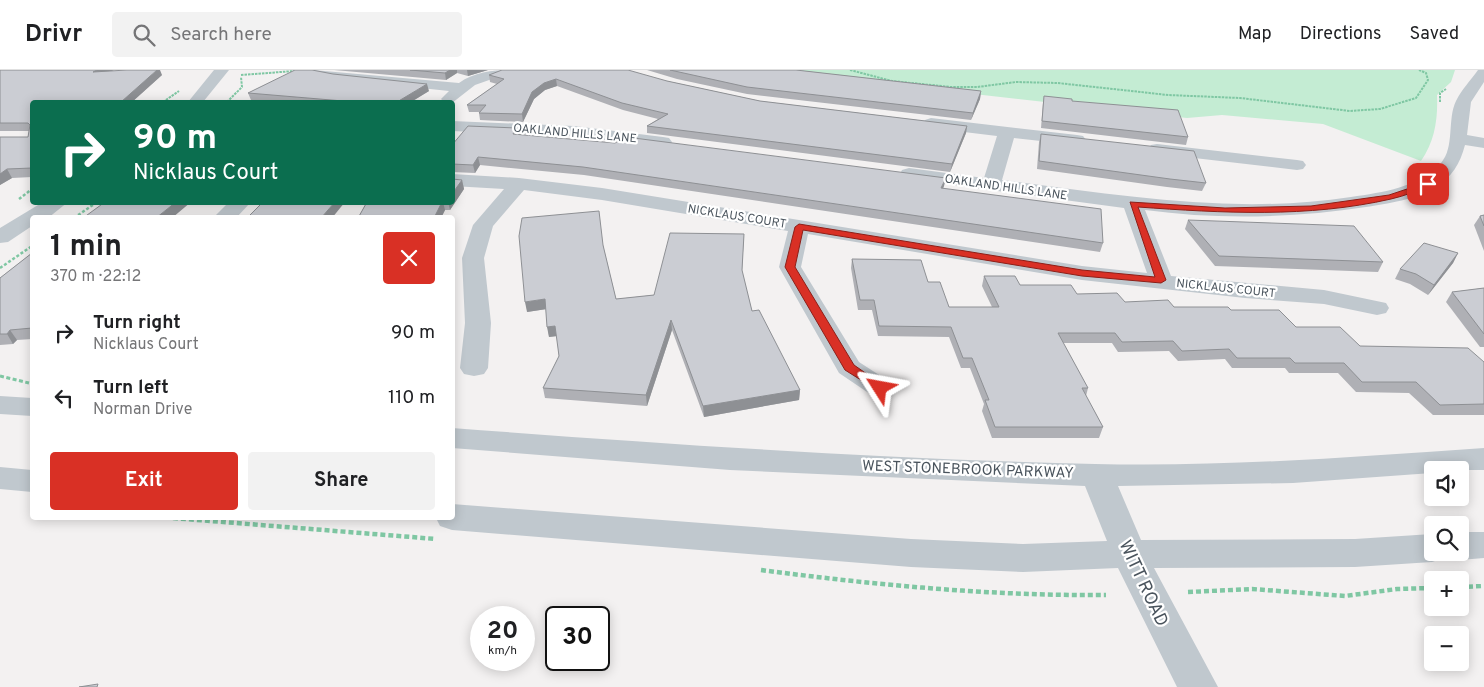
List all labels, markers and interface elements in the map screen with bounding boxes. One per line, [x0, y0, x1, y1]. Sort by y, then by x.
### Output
search box [112, 12, 462, 57]
text: Drivr [25, 20, 82, 50]
icon: search [130, 21, 158, 49]
text: Search here [170, 23, 272, 47]
text: Map [1238, 23, 1272, 46]
text: Directions [1300, 23, 1382, 46]
text: Saved [1410, 23, 1459, 46]
text: 90 m [133, 117, 217, 161]
icon: right [50, 120, 115, 185]
street label: OAKLAND HILLS LANE [513, 121, 637, 147]
text: Nicklaus Court [133, 160, 278, 187]
pin [1407, 163, 1449, 205]
icon: arrive [1414, 170, 1442, 198]
street label: OAKLAND HILLS LANE [943, 171, 1068, 205]
street label: NICKLAUS COURT [686, 201, 787, 233]
text: 1 min [50, 229, 122, 266]
button: close [383, 232, 435, 284]
text: 370 m · 22:12 [50, 267, 141, 287]
street label: NICKLAUS COURT [1176, 276, 1276, 302]
text: Turn right [93, 311, 181, 335]
icon: right [50, 319, 78, 347]
text: 90 m [391, 321, 435, 345]
text: Nicklaus Court [93, 335, 199, 355]
position arrow [853, 361, 905, 413]
text: Turn left [93, 376, 169, 400]
icon: left [50, 384, 78, 412]
text: 110 m [388, 386, 435, 410]
text: Norman Drive [93, 400, 192, 420]
button: Exit [50, 452, 238, 510]
button: Share [248, 452, 435, 510]
street label: WEST STONEBROOK PARKWAY [862, 457, 1074, 484]
map controls [1424, 461, 1469, 671]
button: sound [1424, 461, 1469, 506]
button: search [1424, 516, 1469, 561]
street label: WITT ROAD [1113, 537, 1173, 631]
button: + [1424, 571, 1469, 616]
speed limit sign: 30 [545, 606, 610, 671]
text: 20 [487, 616, 518, 648]
button: − [1424, 626, 1469, 671]
text: km/h [488, 643, 517, 659]

